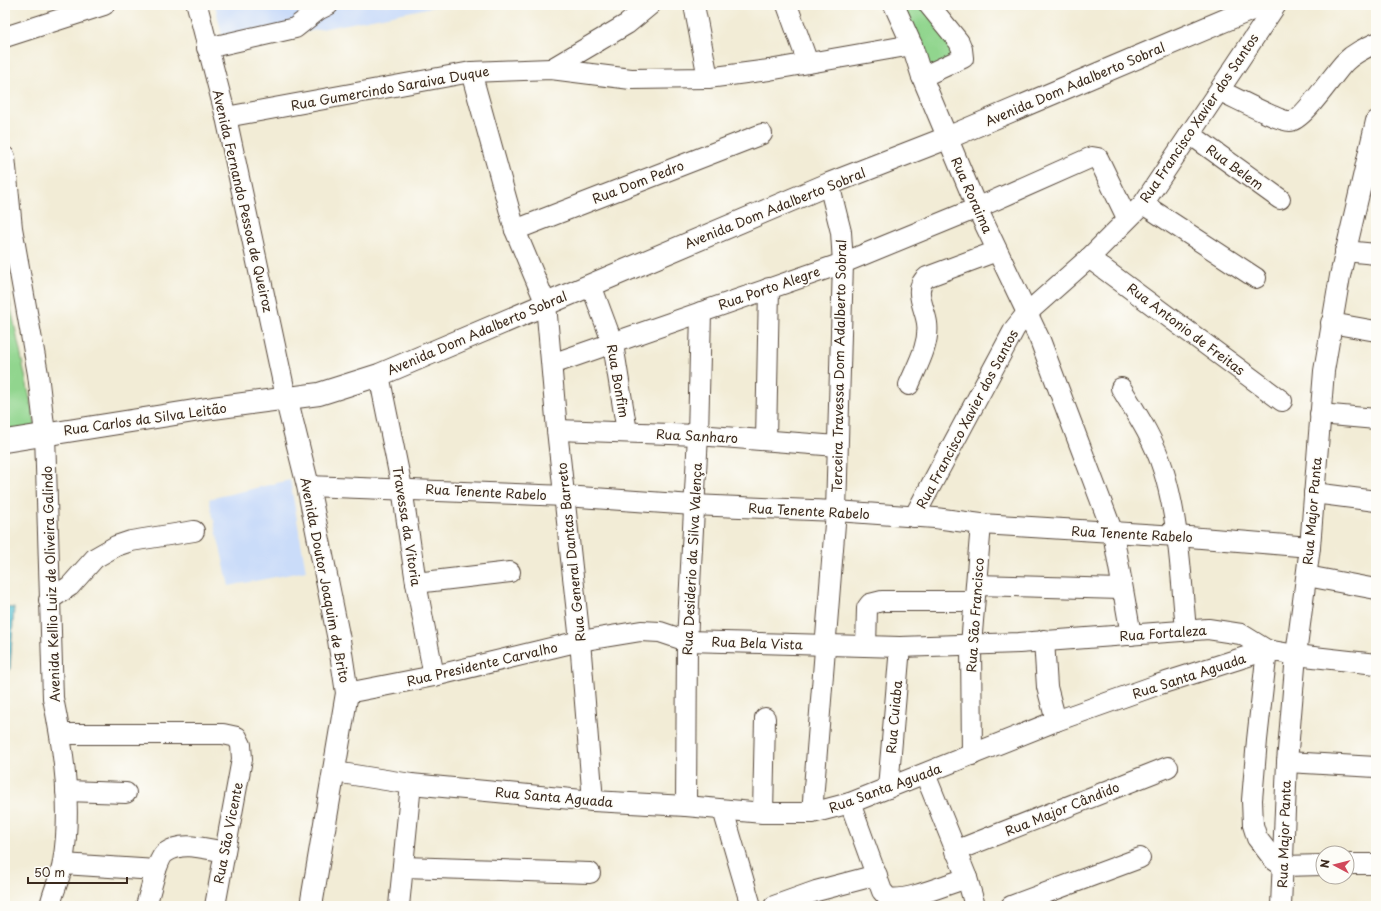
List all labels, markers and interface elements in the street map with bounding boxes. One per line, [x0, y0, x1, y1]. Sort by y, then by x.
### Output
street label: Rua Francisco Xavier dos Santos [1135, 29, 1262, 206]
street label: Avenida Dom Adalberto Sobral [982, 37, 1168, 130]
street label: Rua Gumercindo Saraiva Duque [289, 61, 491, 114]
street label: Avenida Fernando Pessoa de Queiroz [209, 88, 278, 315]
street label: Rua Belem [1203, 139, 1268, 194]
street label: Rua Roraima [947, 154, 998, 237]
street label: Rua Dom Pedro [589, 155, 687, 208]
street label: Avenida Dom Adalberto Sobral [681, 162, 868, 253]
street label: Terceira Travessa Dom Adalberto Sobral [827, 239, 850, 493]
street label: Rua Porto Alegre [715, 261, 822, 314]
street label: Rua Antonio de Freitas [1124, 278, 1249, 379]
street label: Avenida Dom Adalberto Sobral [384, 286, 570, 379]
street label: Rua Francisco Xavier dos Santos [911, 326, 1022, 512]
street label: Rua Bonfim [603, 343, 634, 419]
street label: Rua Carlos da Silva Leitão [62, 398, 228, 439]
street label: Rua Sanharo [655, 424, 739, 447]
street label: Rua Major Panta [1297, 456, 1326, 566]
street label: Rua Desiderio da Silva Valença [677, 461, 706, 656]
street label: Rua General Dantas Barreto [552, 462, 589, 643]
street label: Travessa da Vitoria [389, 465, 427, 588]
street label: Avenida Kellio Luiz de Oliveira Galindo [37, 466, 64, 702]
street label: Avenida Doutor Joaquim de Brito [296, 476, 355, 684]
street label: Rua Tenente Rabelo [425, 479, 547, 504]
street label: Rua Tenente Rabelo [748, 498, 870, 523]
street label: Rua Tenente Rabelo [1071, 521, 1193, 546]
street label: Rua São Francisco [961, 557, 988, 673]
street label: Rua Fortaleza [1119, 620, 1208, 645]
street label: Rua Bela Vista [711, 631, 804, 654]
street label: Rua Presidente Carvalho [405, 637, 559, 690]
street label: Rua Santa Aguada [1130, 648, 1249, 703]
street label: Rua Cuiaba [881, 679, 906, 754]
street label: Rua Santa Aguada [826, 758, 944, 817]
street label: Rua Major Cândido [1002, 777, 1122, 840]
street label: Rua Major Panta [1272, 779, 1295, 888]
street label: Rua São Vicente [208, 781, 247, 885]
street label: Rua Santa Aguada [494, 782, 614, 811]
north arrow [1315, 845, 1355, 885]
text: N [1316, 858, 1334, 869]
scale bar [28, 859, 127, 885]
text: 50 m [34, 863, 65, 881]

